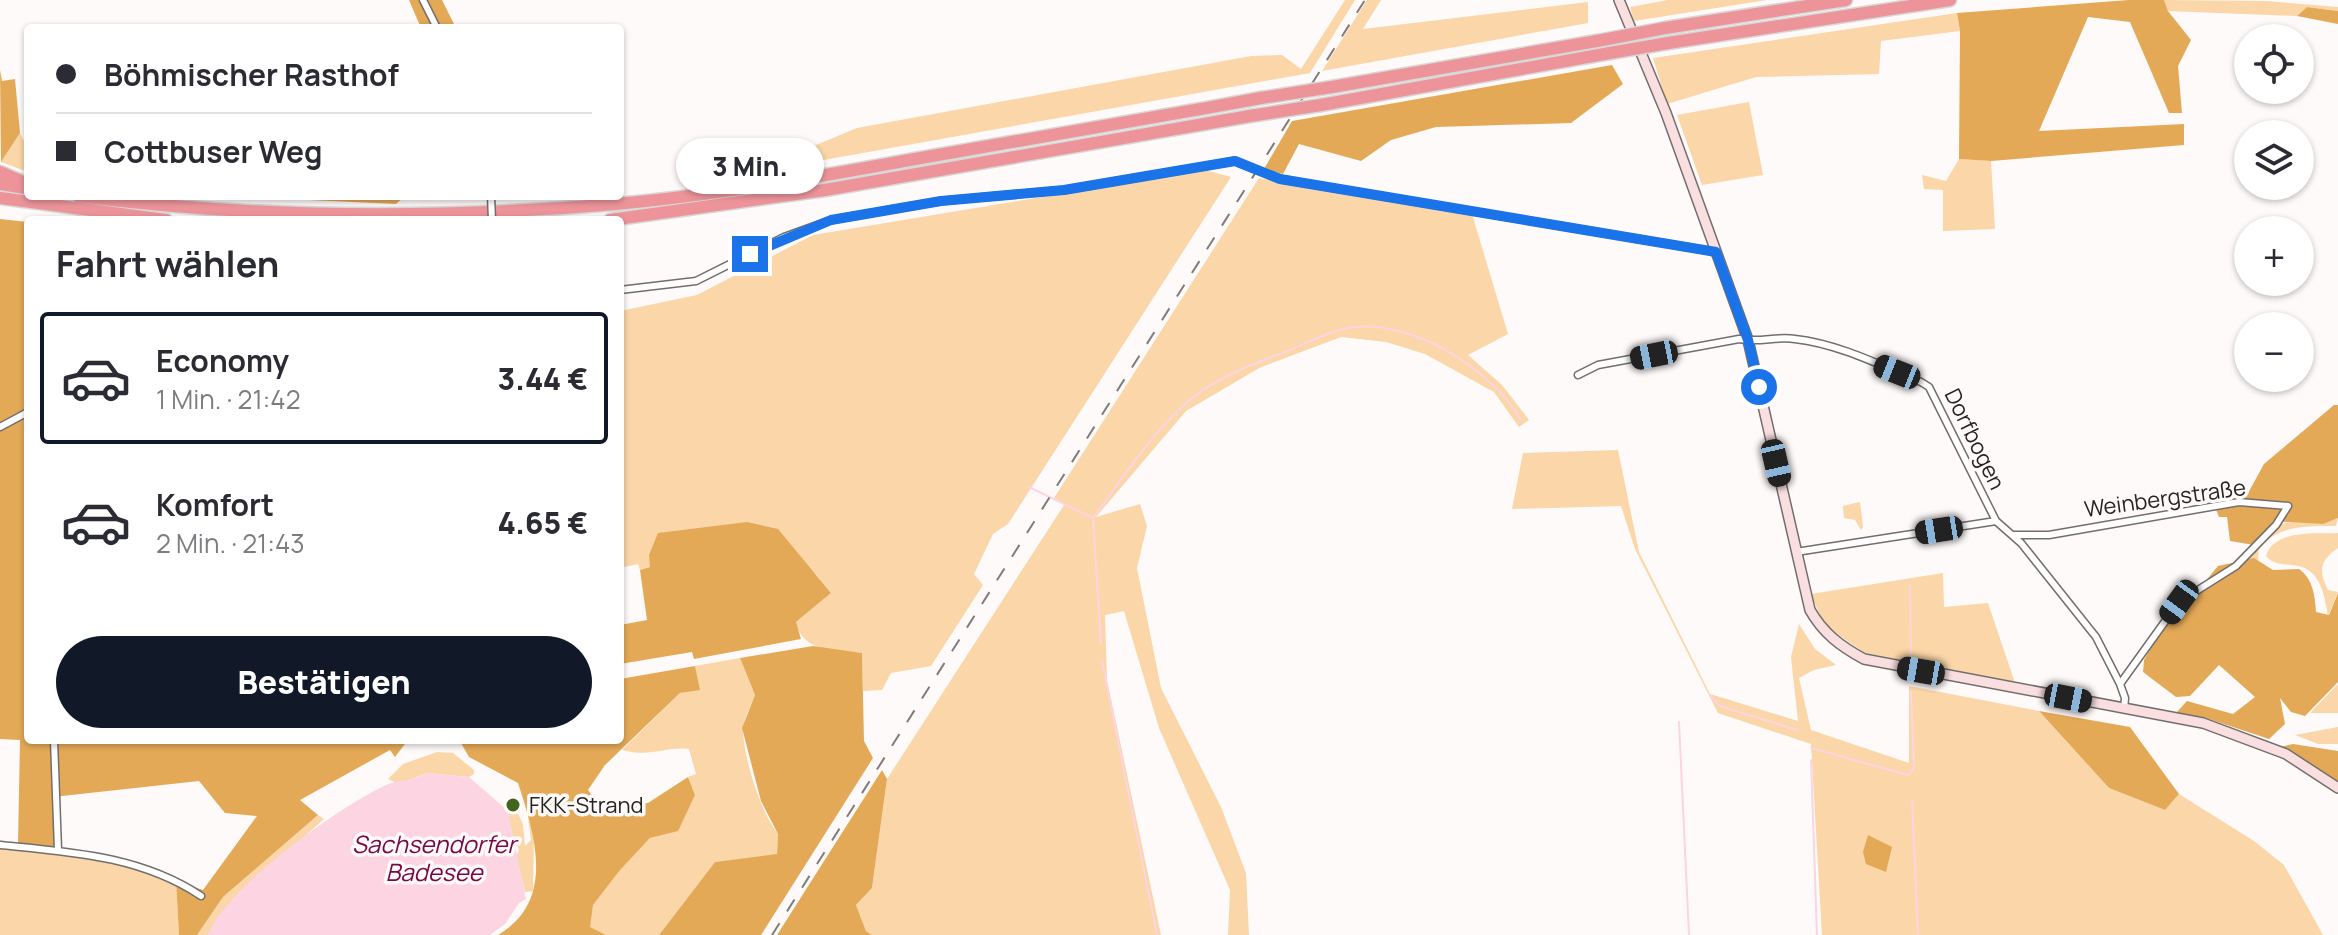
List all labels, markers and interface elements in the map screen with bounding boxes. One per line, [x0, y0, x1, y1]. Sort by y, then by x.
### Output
map controls [2234, 24, 2314, 392]
button: locate [2234, 24, 2314, 104]
text: Böhmischer Rasthof [104, 54, 399, 95]
button: layers [2234, 120, 2314, 200]
text: Cottbuser Weg [104, 131, 322, 172]
callout: 3 Min. [676, 138, 824, 194]
text: 3 Min. [712, 148, 788, 184]
button: + [2234, 216, 2314, 296]
route end [732, 236, 768, 272]
text: Fahrt wählen [56, 239, 279, 288]
button: − [2234, 312, 2314, 392]
car [1628, 339, 1680, 371]
text: Economy [156, 340, 289, 381]
icon: car [60, 342, 132, 414]
car [1870, 352, 1924, 392]
text: 3.44 € [498, 358, 588, 399]
route start [1741, 369, 1777, 405]
text: 1 Min. · 21:42 [156, 381, 300, 417]
street label: Dorfbogen [1938, 384, 2012, 494]
car [1759, 437, 1793, 489]
street label: Weinbergstraße [2082, 472, 2248, 524]
text: Komfort [156, 484, 274, 525]
icon: car [60, 486, 132, 558]
text: 4.65 € [497, 502, 588, 543]
car [1913, 514, 1965, 546]
text: 2 Min. · 21:43 [156, 525, 305, 561]
car [2155, 576, 2203, 628]
button: Bestätigen [56, 636, 592, 728]
car [1895, 655, 1947, 687]
car [2042, 682, 2094, 714]
place label: FKK-Strand [529, 790, 644, 820]
marker: FKK-Strand [504, 796, 522, 814]
water label: Sachsendorfer Badesee [352, 827, 519, 888]

